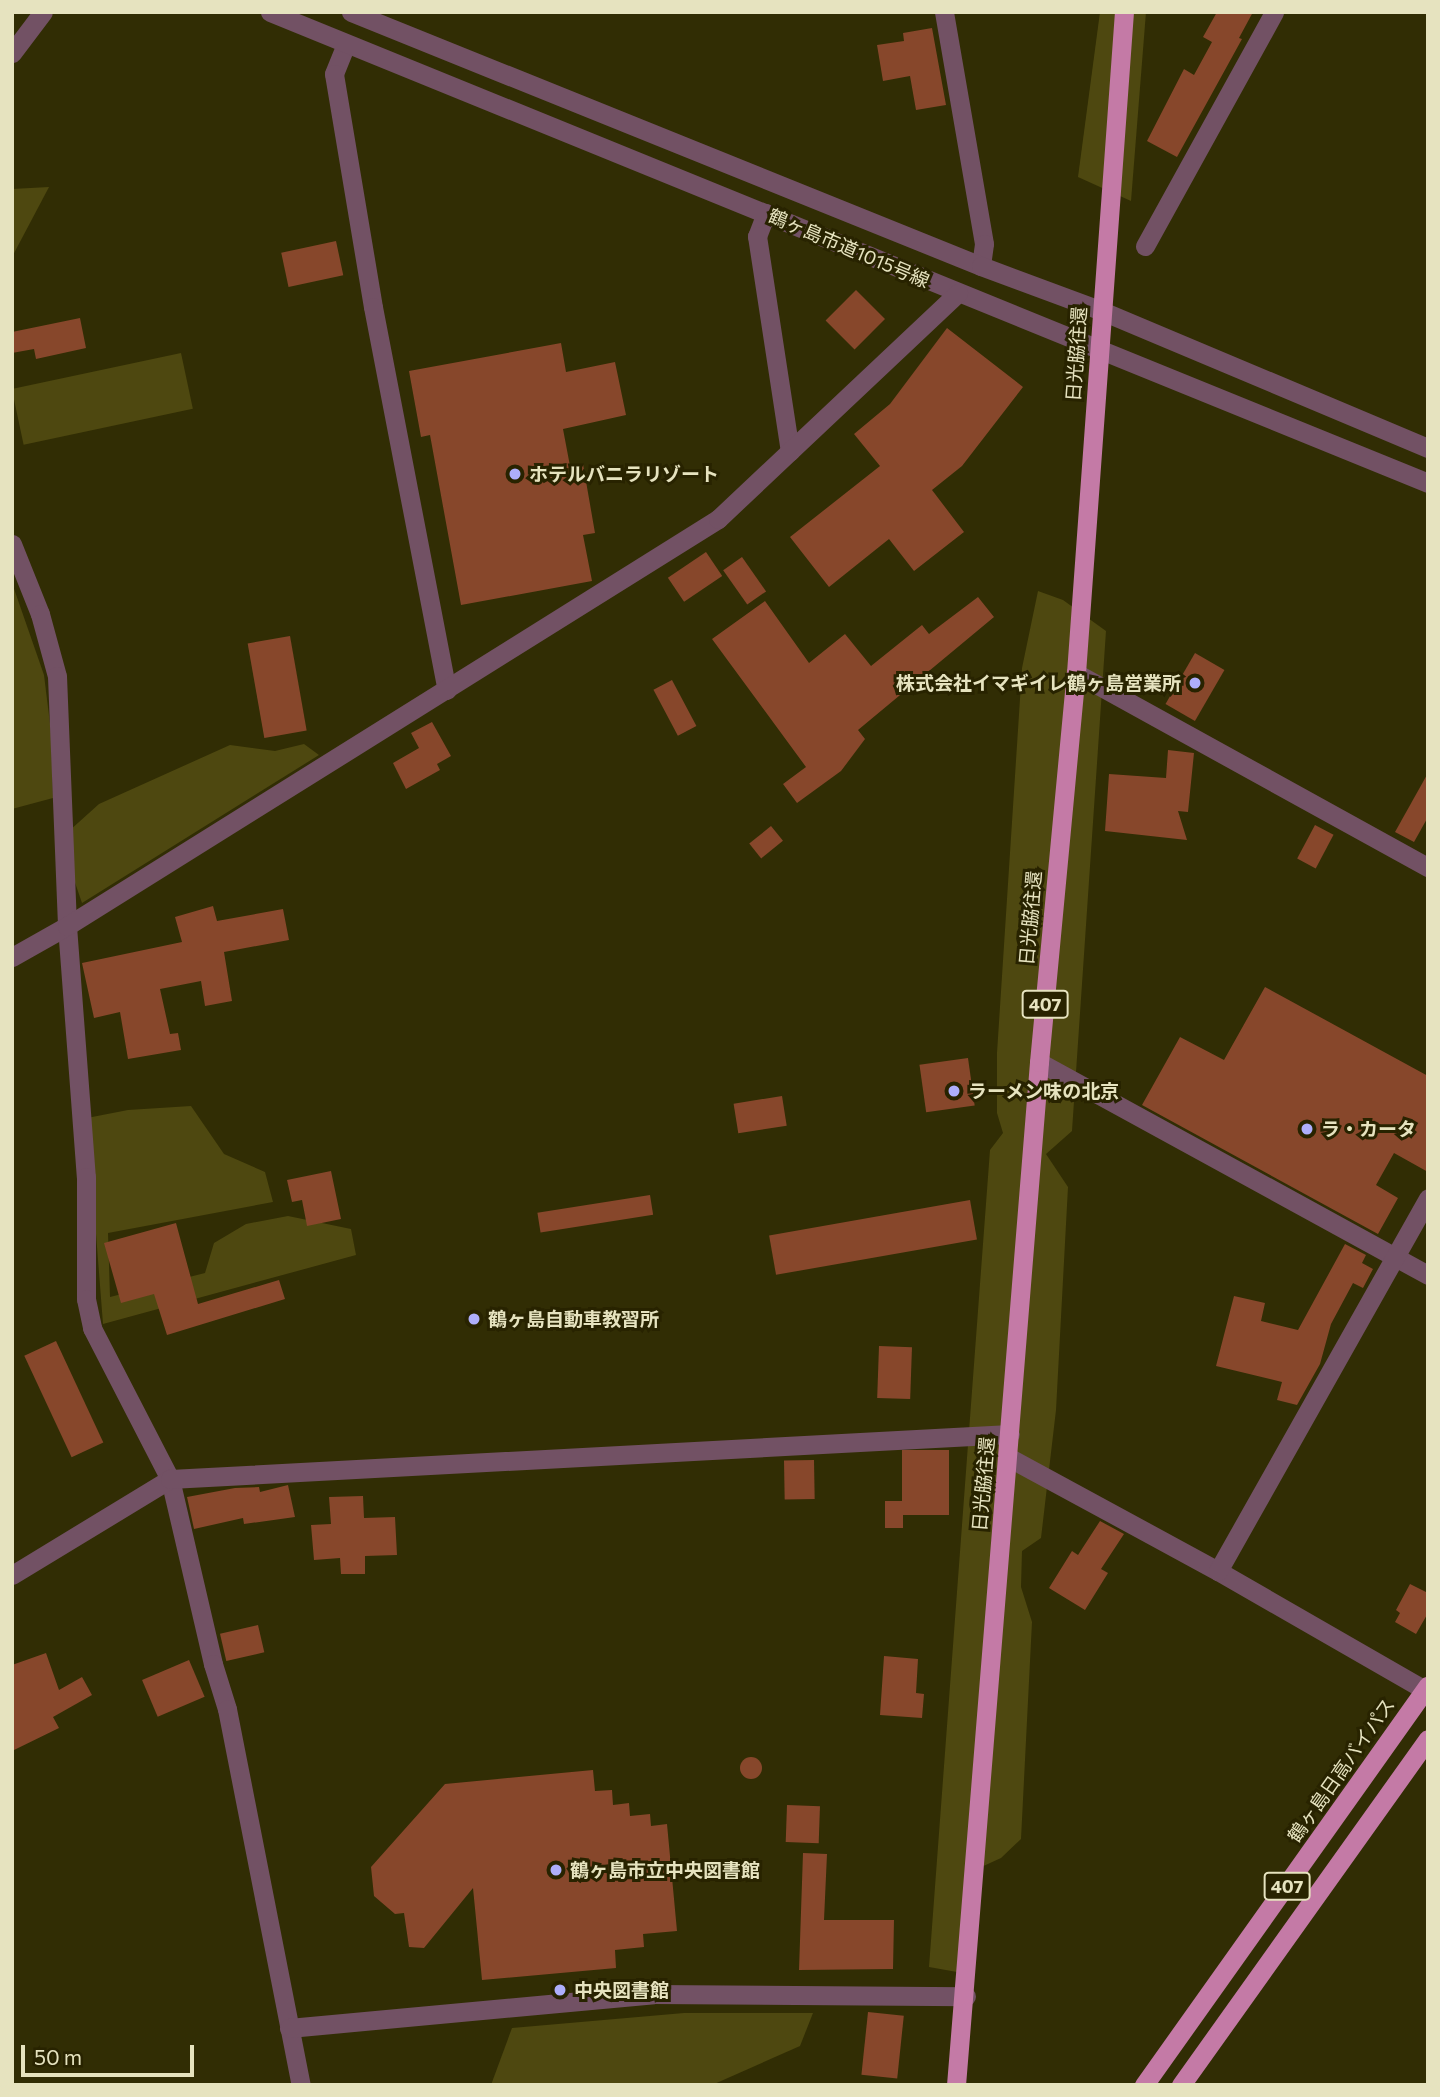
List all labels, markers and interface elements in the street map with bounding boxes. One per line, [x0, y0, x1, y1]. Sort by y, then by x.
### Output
street label: 鶴ヶ島市道1015号線 [765, 204, 933, 292]
street label: 日光脇往還 [1061, 306, 1091, 402]
place label: ホテルバニラリゾート [529, 463, 719, 485]
marker: ホテルバニラリゾート [507, 466, 523, 482]
place label: 株式会社イマギイレ鶴ヶ島営業所 [896, 672, 1181, 694]
marker: 株式会社イマギイレ鶴ヶ島営業所 [1187, 675, 1203, 691]
street label: 日光脇往還 [1015, 870, 1045, 966]
road number: 407 [1020, 989, 1070, 1018]
place label: ラーメン味の北京 [968, 1080, 1120, 1102]
marker: ラーメン味の北京 [946, 1083, 962, 1099]
place label: ラ・カータ [1321, 1118, 1416, 1140]
marker: ラ・カータ [1299, 1121, 1315, 1137]
place label: 鶴ヶ島自動車教習所 [488, 1308, 659, 1330]
marker: 鶴ヶ島自動車教習所 [466, 1311, 482, 1327]
street label: 日光脇往還 [968, 1436, 998, 1532]
street label: 鶴ヶ島日高バイパス [1283, 1693, 1399, 1847]
place label: 鶴ヶ島市立中央図書館 [570, 1859, 760, 1881]
marker: 鶴ヶ島市立中央図書館 [548, 1862, 564, 1878]
road number: 407 [1262, 1872, 1312, 1900]
place label: 中央図書館 [574, 1979, 669, 2001]
marker: 中央図書館 [552, 1982, 568, 1998]
scale bar [24, 2030, 198, 2074]
text: 50 m [34, 2044, 82, 2069]

